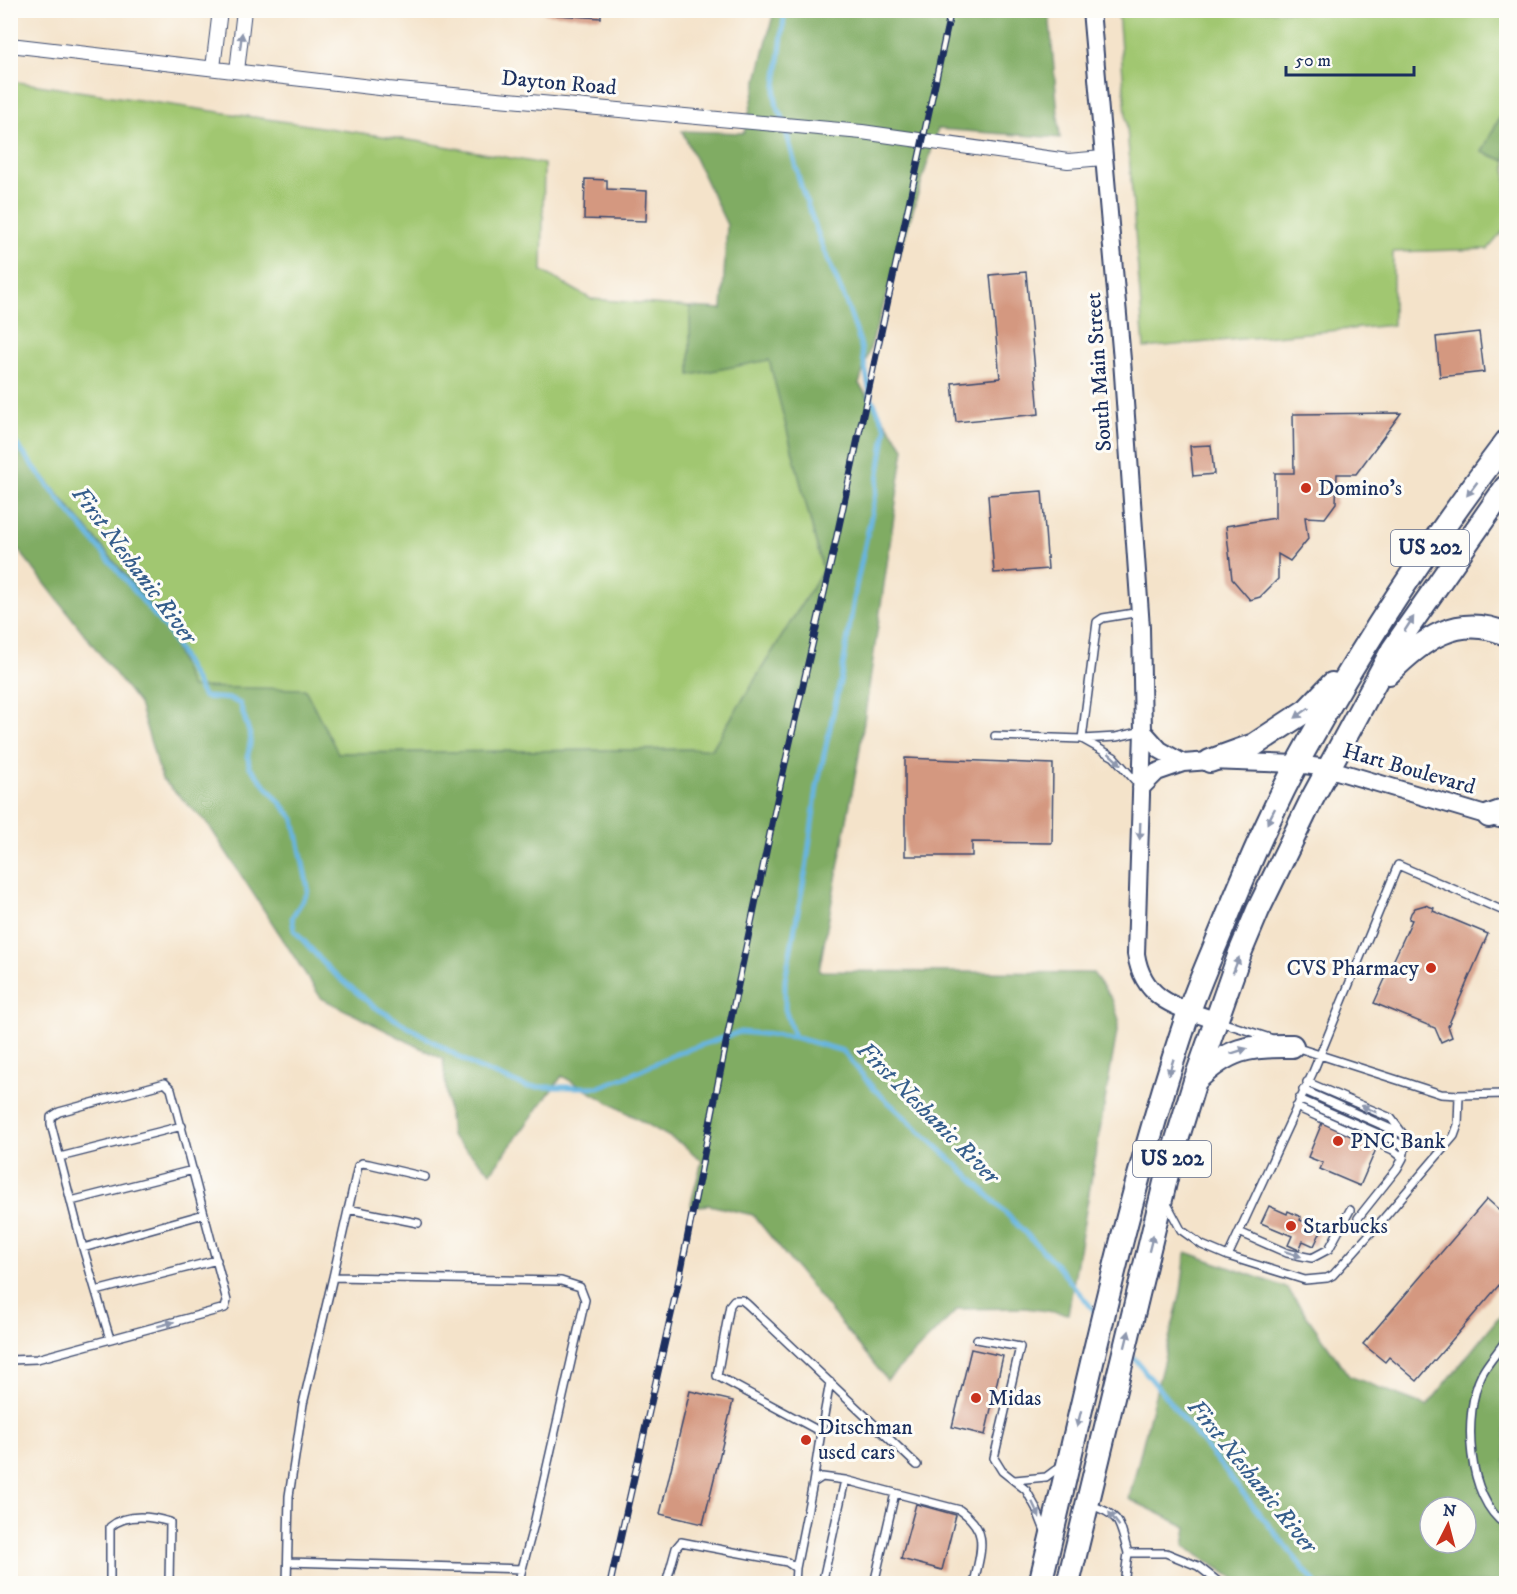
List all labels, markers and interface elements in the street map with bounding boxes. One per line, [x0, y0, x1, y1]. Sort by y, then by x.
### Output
one-way arrow [236, 31, 245, 50]
scale bar [1286, 39, 1414, 77]
text: 50 m [1295, 50, 1331, 72]
street label: Dayton Road [500, 65, 618, 101]
street label: South Main Street [1080, 291, 1118, 453]
place label: Domino's [1318, 475, 1402, 502]
water label: First Neshanic River [65, 480, 205, 652]
marker: Domino's [1299, 481, 1313, 495]
one-way arrow [1465, 481, 1478, 497]
road number: US 202 [1391, 530, 1469, 566]
one-way arrow [1404, 616, 1415, 633]
one-way arrow [1294, 706, 1309, 718]
street label: Hart Boulevard [1340, 737, 1478, 801]
one-way arrow [1107, 752, 1122, 766]
one-way arrow [1266, 808, 1276, 825]
one-way arrow [1135, 822, 1144, 841]
place label: CVS Pharmacy [1287, 955, 1420, 982]
one-way arrow [1231, 956, 1241, 974]
marker: CVS Pharmacy [1424, 961, 1438, 975]
water label: First Neshanic River [850, 1035, 1007, 1192]
one-way arrow [1230, 1046, 1248, 1055]
one-way arrow [1166, 1058, 1175, 1076]
one-way arrow [1360, 1104, 1378, 1114]
place label: PNC Bank [1350, 1128, 1446, 1155]
marker: PNC Bank [1331, 1134, 1345, 1148]
road number: US 202 [1133, 1141, 1211, 1177]
place label: Starbucks [1303, 1213, 1388, 1240]
marker: Starbucks [1284, 1219, 1298, 1233]
one-way arrow [1146, 1234, 1156, 1252]
one-way arrow [1284, 1250, 1302, 1259]
one-way arrow [157, 1318, 175, 1328]
one-way arrow [1123, 1330, 1133, 1348]
place label: Midas [988, 1385, 1041, 1412]
marker: Midas [969, 1391, 983, 1405]
water label: First Neshanic River [1181, 1393, 1325, 1561]
one-way arrow [1074, 1410, 1083, 1428]
place label: Ditschman used cars [818, 1414, 913, 1466]
marker: Ditschman used cars [799, 1433, 813, 1447]
north arrow [1418, 1495, 1478, 1555]
text: N [1442, 1500, 1457, 1522]
one-way arrow [1032, 1501, 1041, 1518]
one-way arrow [1108, 1511, 1121, 1527]

